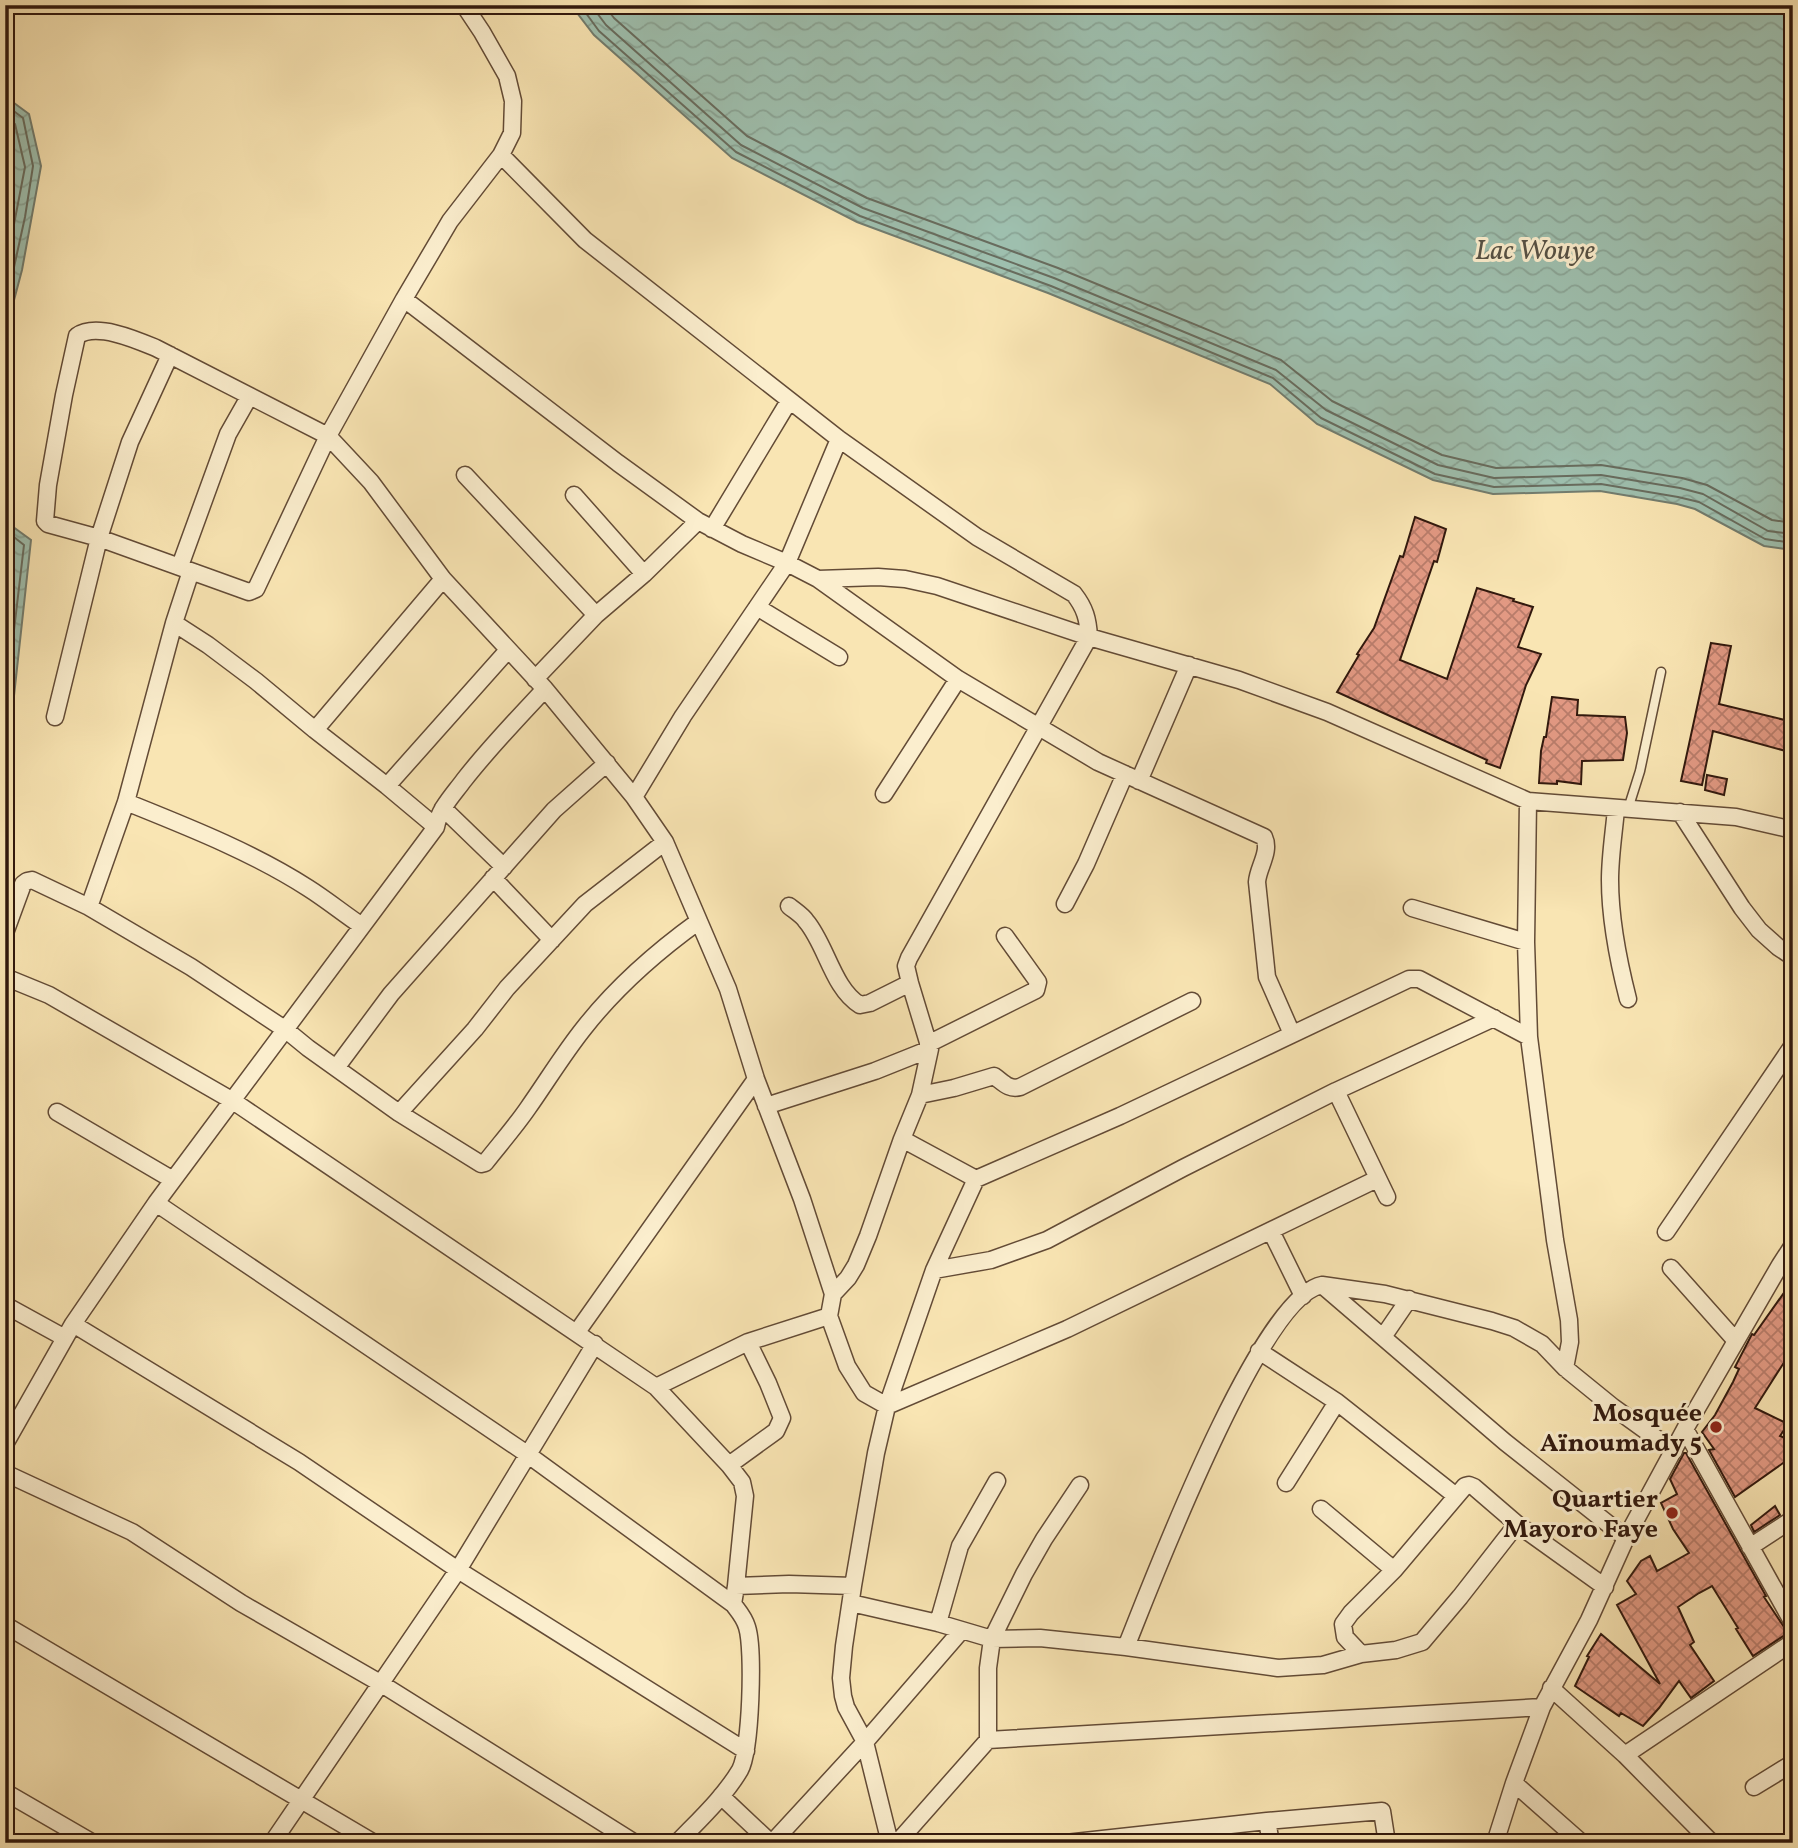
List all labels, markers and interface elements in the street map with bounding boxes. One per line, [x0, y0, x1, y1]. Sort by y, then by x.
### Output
water label: Lac Wouye [1475, 232, 1595, 271]
place label: Mosquée Aïnoumady 5 [1540, 1396, 1702, 1462]
marker: Mosquée Aïnoumady 5 [1708, 1419, 1724, 1435]
place label: Quartier Mayoro Faye [1503, 1482, 1658, 1548]
marker: Quartier Mayoro Faye [1664, 1505, 1680, 1521]

